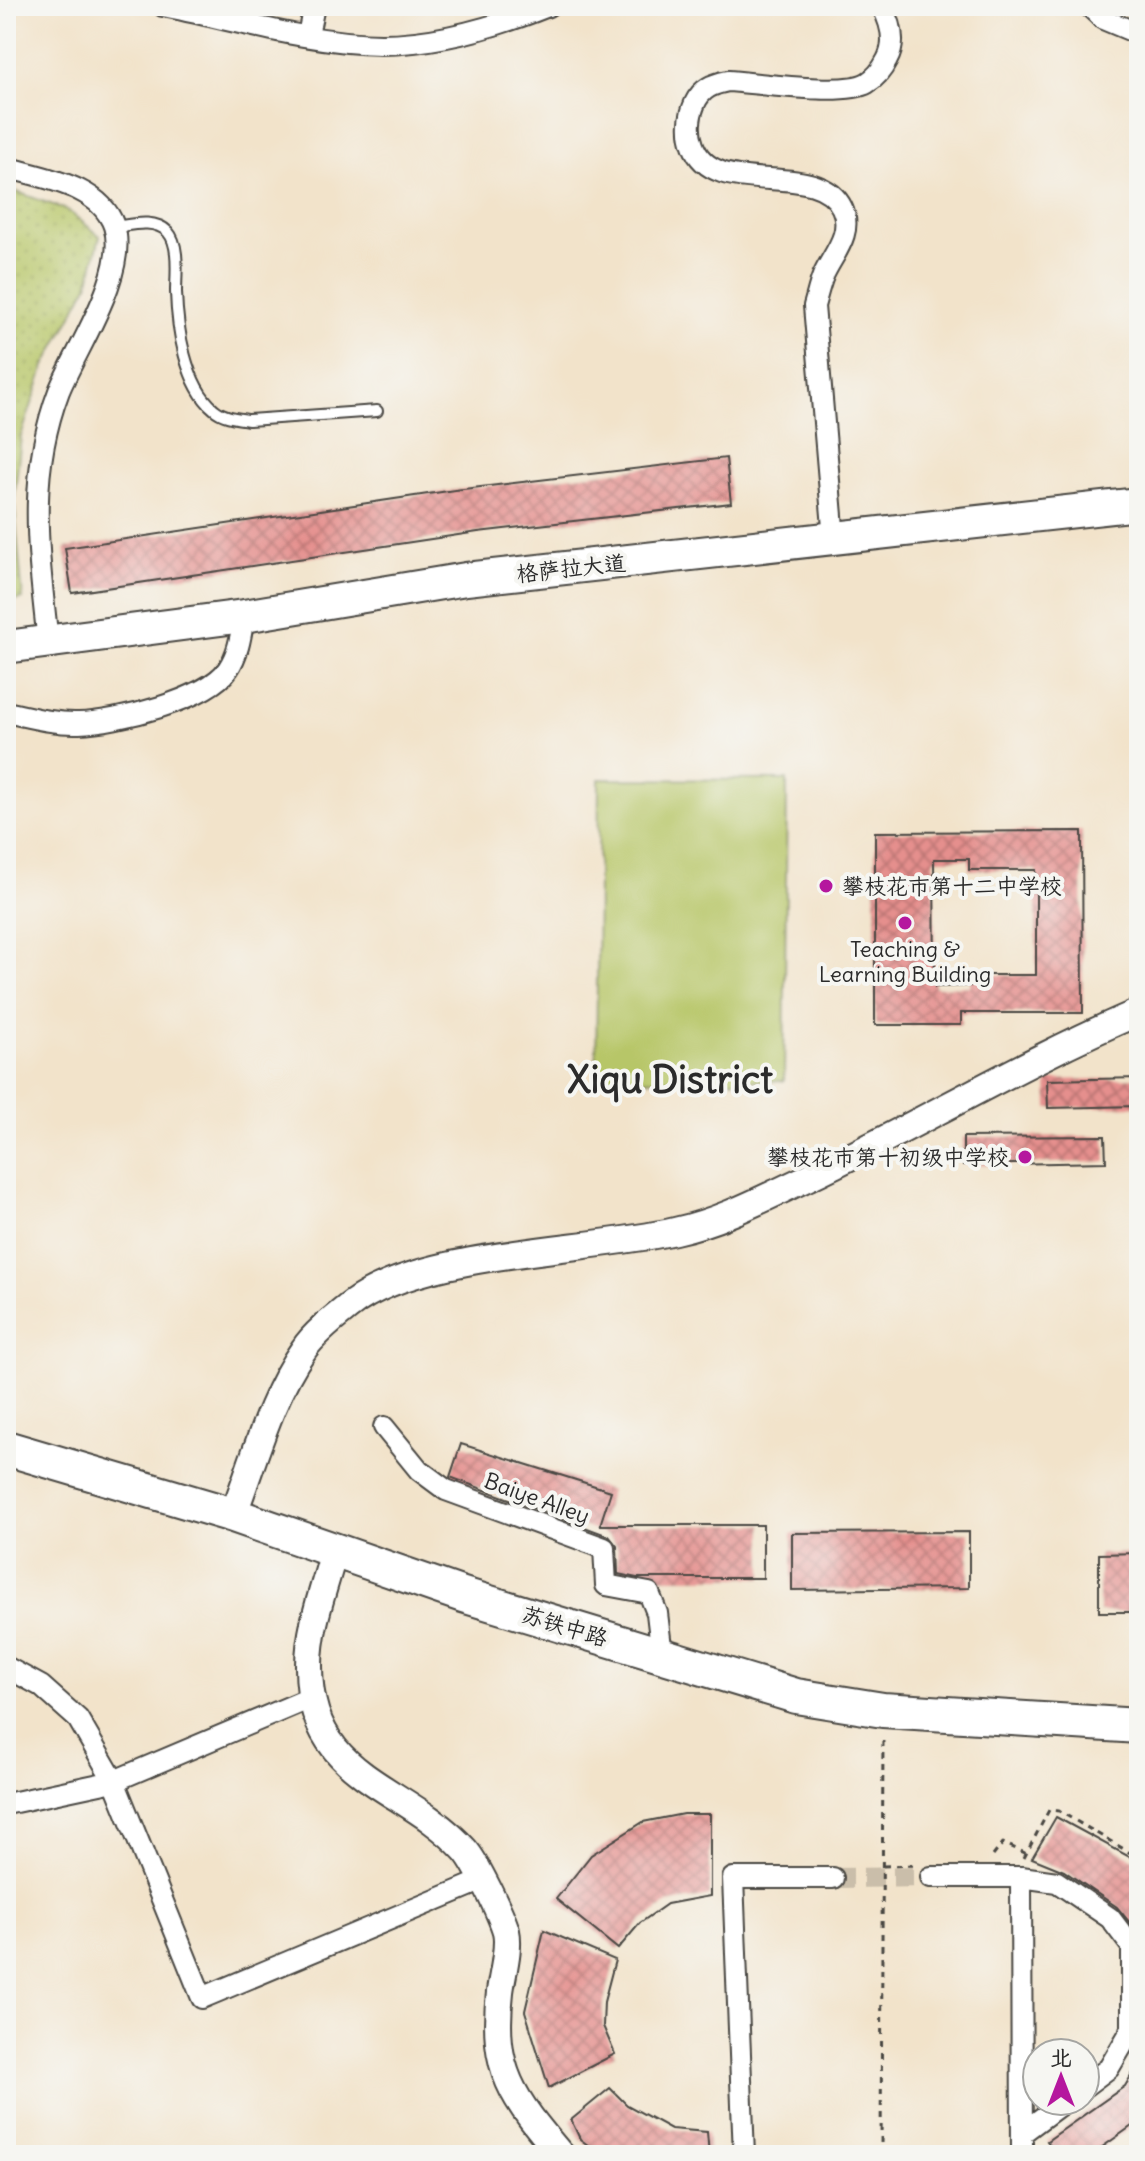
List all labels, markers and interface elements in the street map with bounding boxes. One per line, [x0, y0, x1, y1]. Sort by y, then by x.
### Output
street label: 格萨拉大道 [515, 548, 627, 588]
place label: 攀枝花市第十二中学校 [842, 872, 1062, 900]
marker: 攀枝花市第十二中学校 [817, 877, 835, 895]
marker: Teaching & Learning Building [896, 914, 914, 932]
place label: Teaching & Learning Building [819, 935, 991, 988]
district label: Xiqu District [567, 1056, 773, 1103]
place label: 攀枝花市第十初级中学校 [767, 1143, 1009, 1171]
marker: 攀枝花市第十初级中学校 [1016, 1148, 1034, 1166]
street label: Baiye Alley [481, 1466, 593, 1530]
street label: 苏铁中路 [519, 1600, 611, 1652]
north arrow [1021, 2037, 1101, 2117]
text: 北 [1050, 2043, 1072, 2071]

